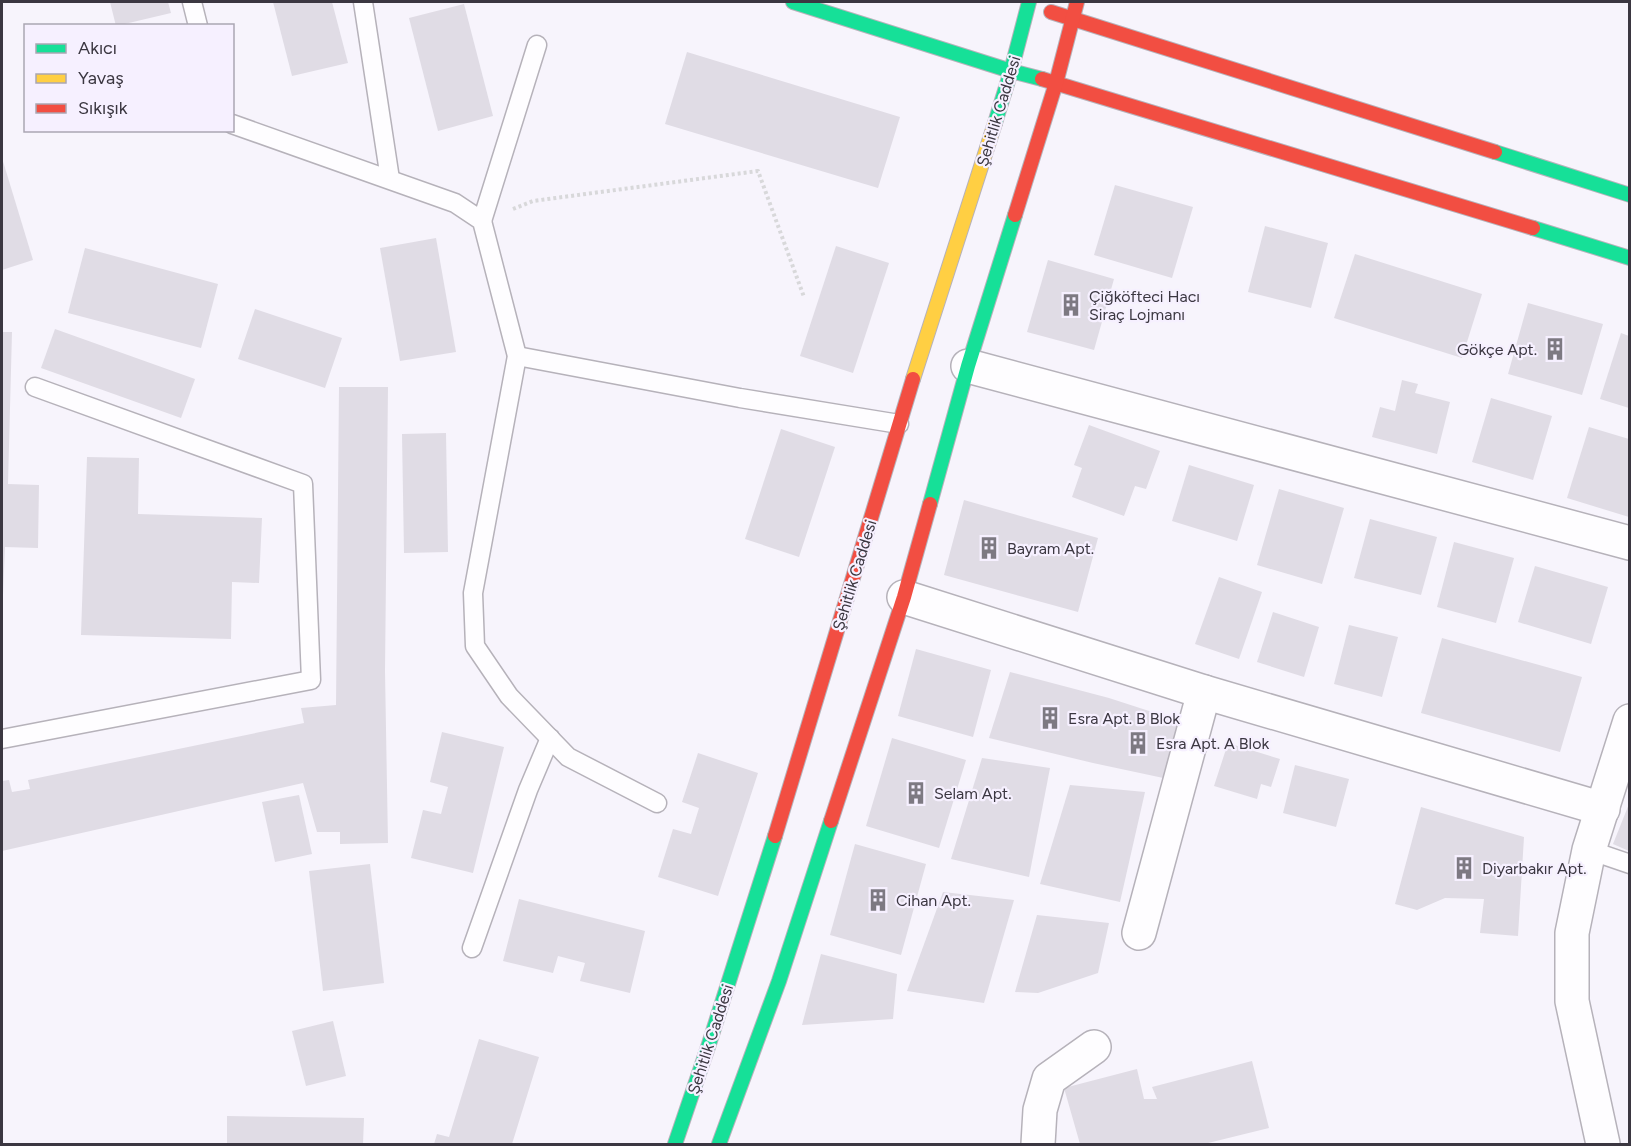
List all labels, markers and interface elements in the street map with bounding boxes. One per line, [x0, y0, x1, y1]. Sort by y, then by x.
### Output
legend [24, 24, 234, 132]
text: Akıcı [78, 37, 117, 59]
street label: Şehitlik Caddesi [973, 54, 1024, 169]
text: Yavaş [78, 67, 124, 89]
text: Sıkışık [78, 97, 128, 119]
place label: Çiğköfteci Hacı Siraç Lojmanı [1089, 287, 1200, 324]
building icon: Çiğköfteci Hacı Siraç Lojmanı [1058, 292, 1084, 318]
building icon: Gökçe Apt. [1542, 336, 1568, 362]
place label: Gökçe Apt. [1457, 340, 1537, 359]
street label: Şehitlik Caddesi [829, 518, 880, 633]
building icon: Bayram Apt. [976, 535, 1002, 561]
place label: Bayram Apt. [1007, 539, 1094, 558]
building icon: Esra Apt. B Blok [1037, 705, 1063, 731]
place label: Esra Apt. B Blok [1068, 709, 1180, 728]
building icon: Esra Apt. A Blok [1125, 730, 1151, 756]
place label: Esra Apt. A Blok [1156, 734, 1269, 753]
building icon: Selam Apt. [903, 780, 929, 806]
place label: Selam Apt. [934, 784, 1011, 803]
building icon: Diyarbakır Apt. [1451, 855, 1477, 881]
place label: Diyarbakır Apt. [1482, 859, 1587, 878]
building icon: Cihan Apt. [865, 887, 891, 913]
place label: Cihan Apt. [896, 891, 971, 910]
street label: Şehitlik Caddesi [684, 982, 737, 1097]

